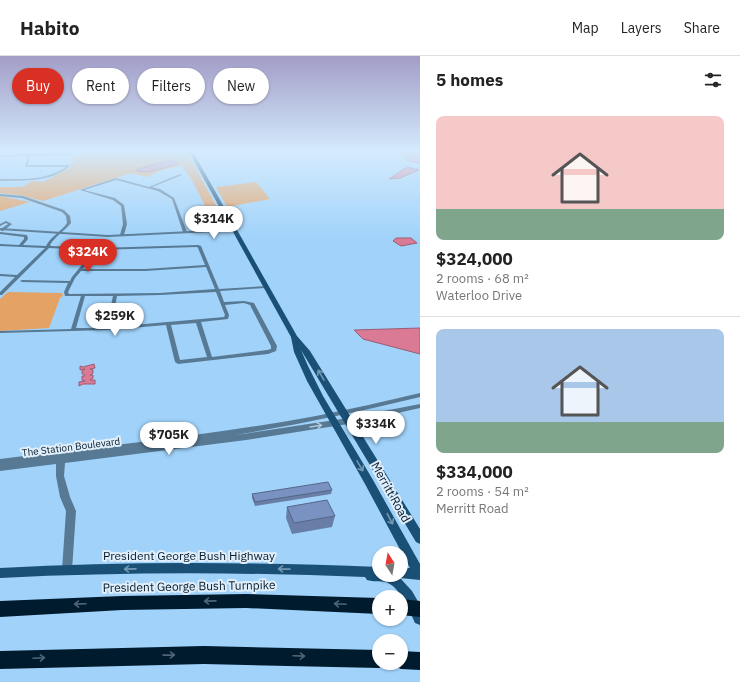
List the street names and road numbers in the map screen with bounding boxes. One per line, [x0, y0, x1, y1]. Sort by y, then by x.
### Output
street label: The Station Boulevard [21, 435, 121, 459]
street label: Merritt Road [368, 459, 414, 525]
street label: President George Bush Highway [103, 548, 275, 563]
street label: President George Bush Turnpike [102, 577, 276, 595]

